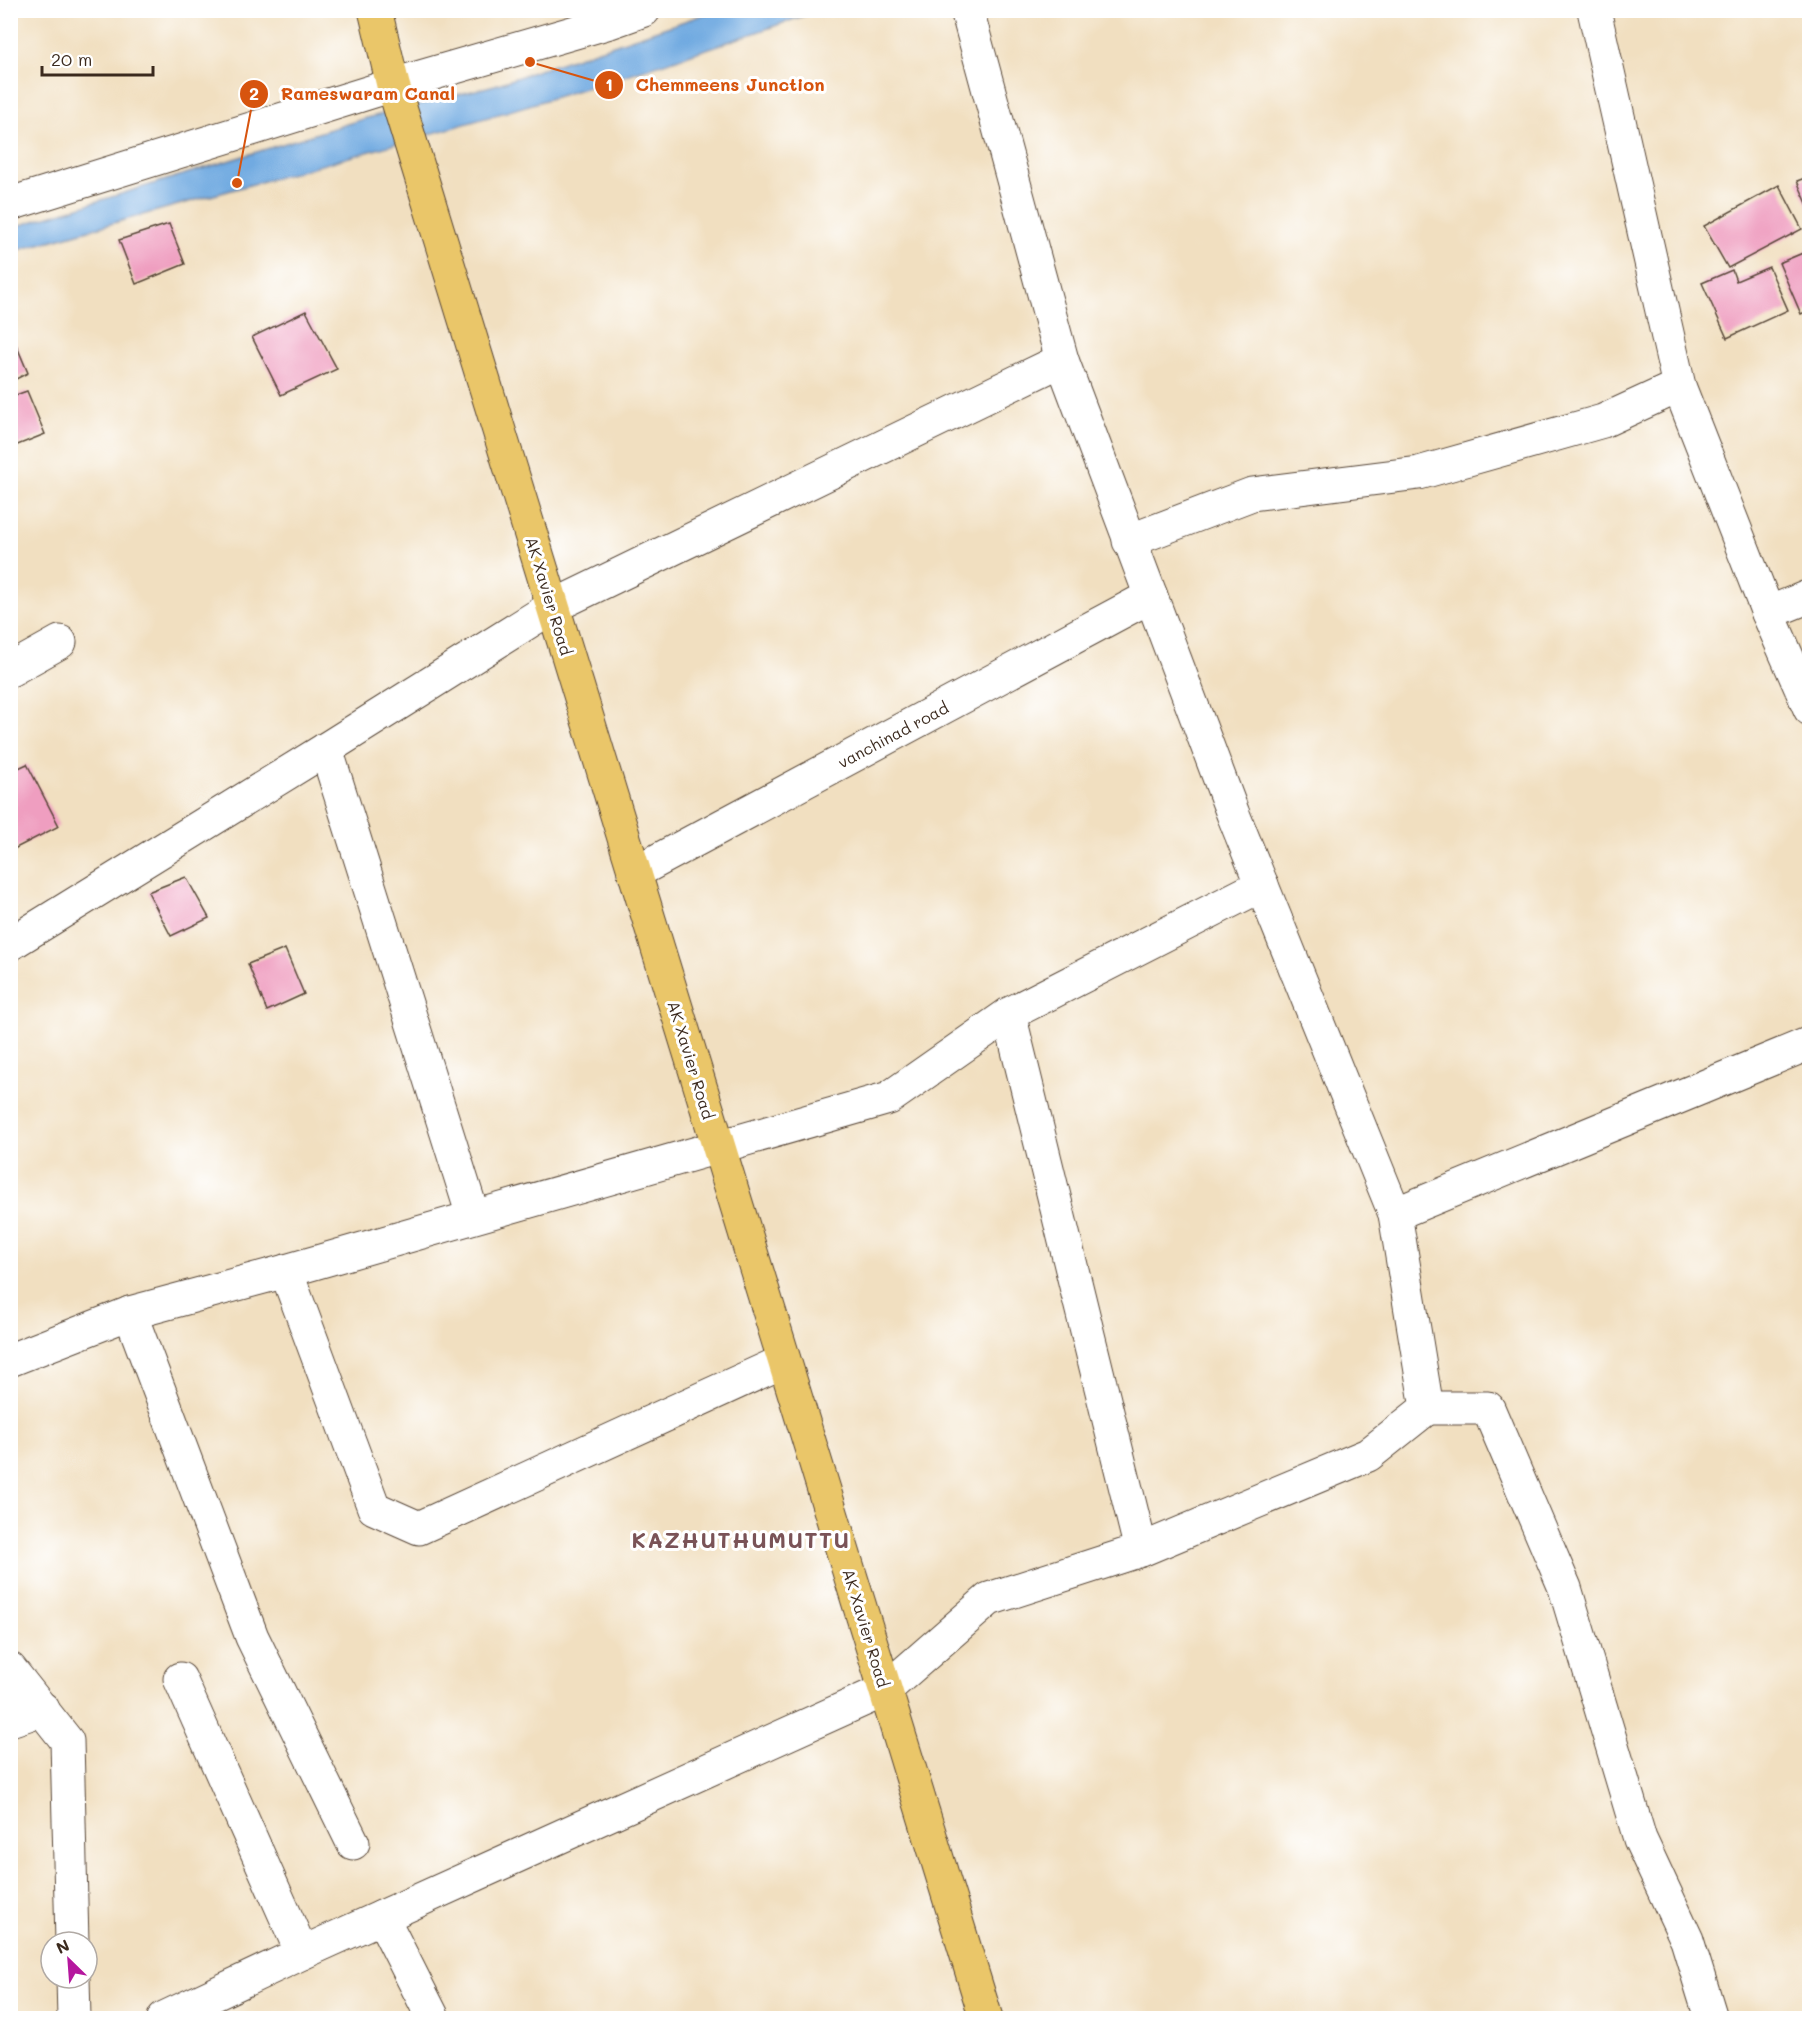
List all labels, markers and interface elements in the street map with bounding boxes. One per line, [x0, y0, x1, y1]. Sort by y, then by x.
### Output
scale bar [42, 39, 153, 77]
text: 20 m [51, 47, 92, 71]
callout: Chemmeens Junction [594, 67, 837, 103]
text: 1 [605, 72, 613, 96]
text: Chemmeens Junction [635, 72, 825, 96]
callout: Rameswaram Canal [239, 76, 467, 112]
text: 2 [249, 81, 259, 105]
text: Rameswaram Canal [281, 81, 455, 105]
street label: AK Xavier Road [521, 534, 577, 658]
street label: vanchinad road [834, 697, 952, 773]
street label: AK Xavier Road [663, 998, 719, 1122]
district label: KAZHUTHUMUTTU [631, 1525, 851, 1554]
street label: AK Xavier Road [838, 1566, 894, 1690]
north arrow [39, 1930, 99, 1990]
text: N [53, 1934, 72, 1958]

